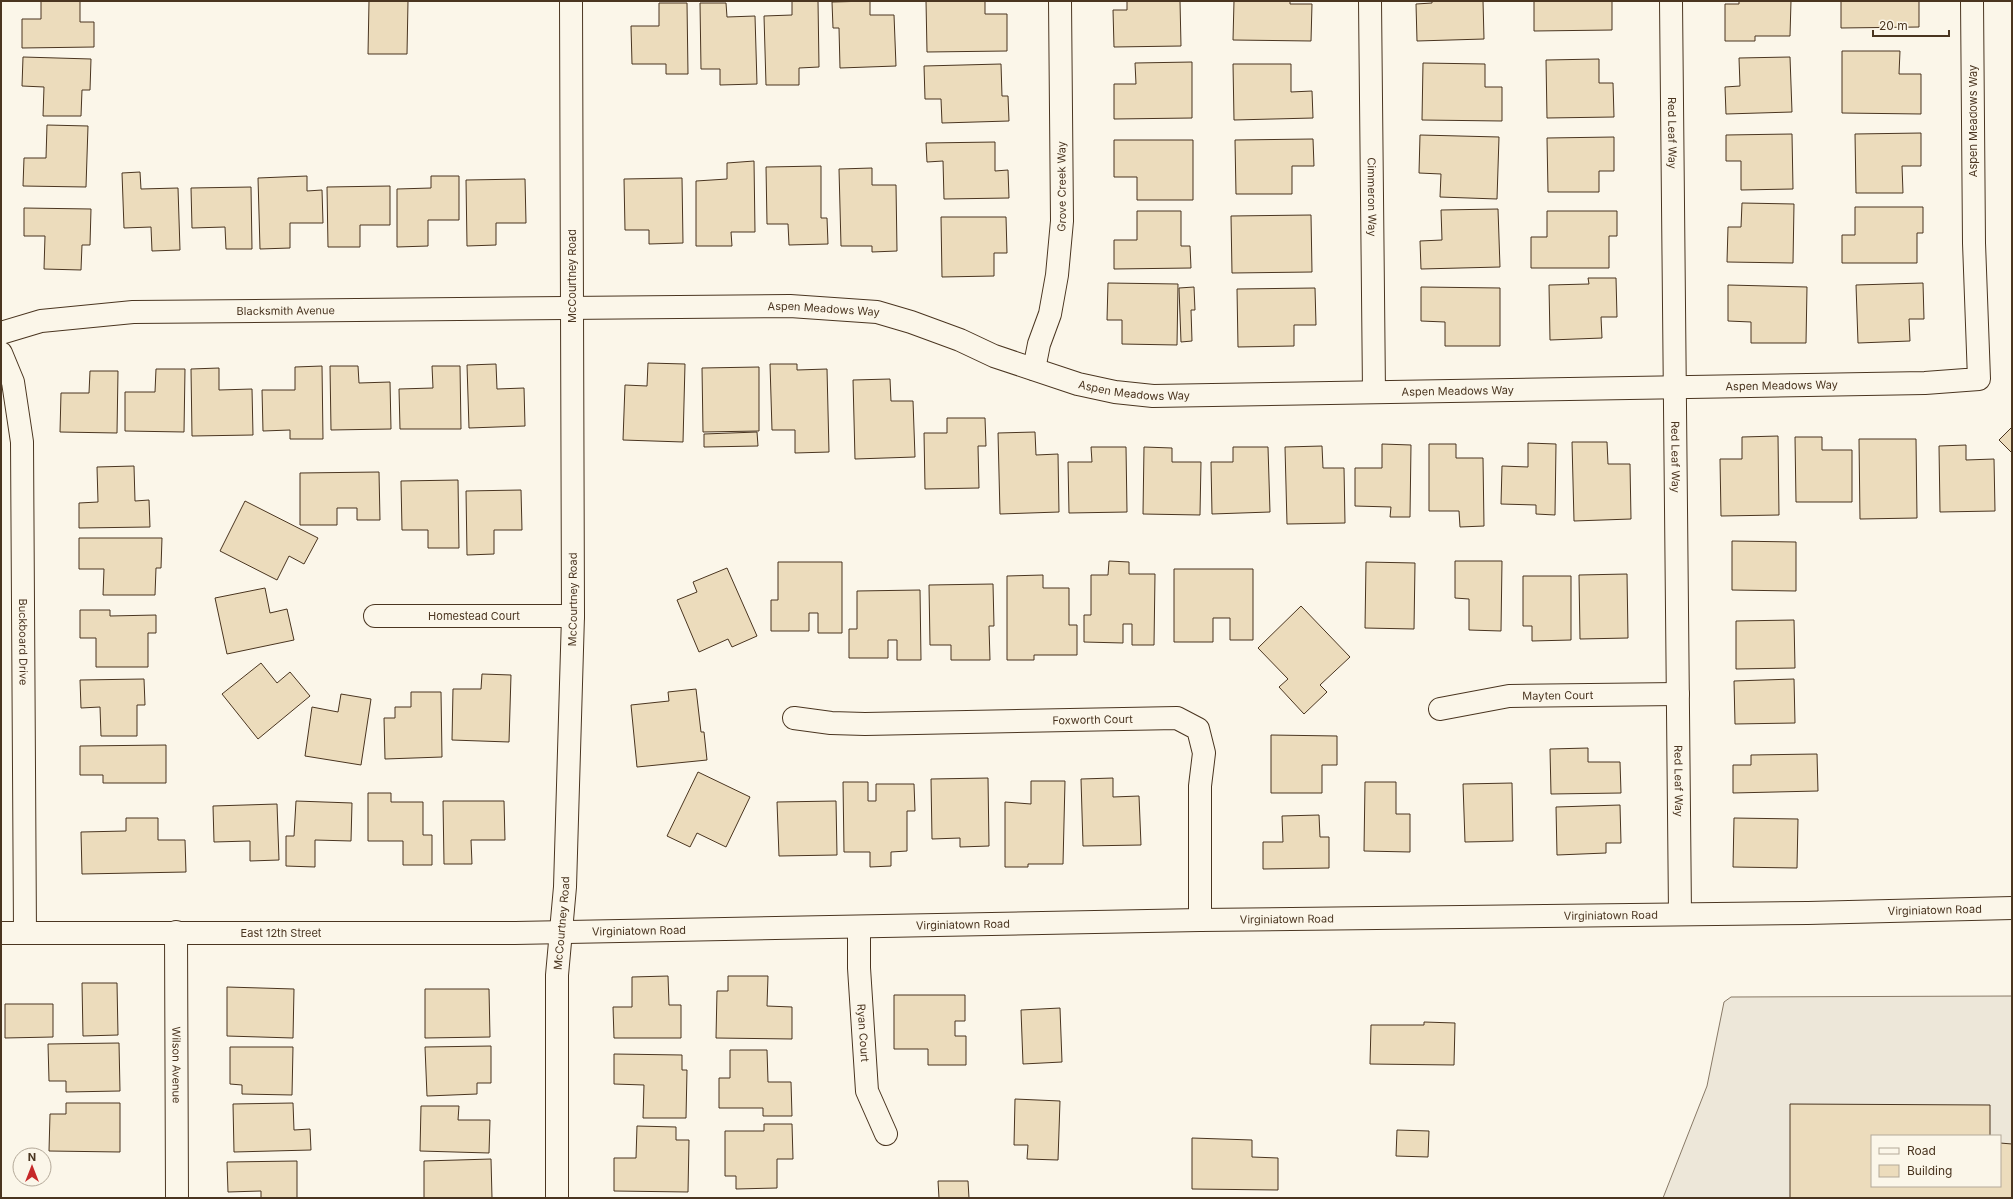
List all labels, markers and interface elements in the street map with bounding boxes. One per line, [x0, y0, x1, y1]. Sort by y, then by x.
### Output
scale bar [1873, 12, 1949, 38]
text: 20 m [1879, 18, 1908, 33]
street label: Aspen Meadows Way [1966, 65, 1980, 177]
street label: Red Leaf Way [1665, 97, 1680, 169]
street label: Grove Creek Way [1054, 141, 1069, 232]
street label: Cimmeron Way [1365, 157, 1379, 237]
street label: McCourtney Road [565, 229, 579, 323]
street label: Aspen Meadows Way [768, 299, 880, 319]
street label: Blacksmith Avenue [237, 303, 335, 318]
street label: Aspen Meadows Way [1077, 377, 1190, 403]
street label: Aspen Meadows Way [1725, 377, 1838, 393]
street label: Aspen Meadows Way [1401, 383, 1514, 399]
street label: Red Leaf Way [1668, 421, 1683, 493]
street label: McCourtney Road [565, 553, 580, 647]
street label: Buckboard Drive [16, 598, 30, 685]
street label: Homestead Court [428, 609, 520, 623]
street label: Mayten Court [1522, 688, 1594, 703]
street label: Foxworth Court [1052, 712, 1133, 727]
street label: Red Leaf Way [1671, 745, 1686, 817]
street label: McCourtney Road [550, 876, 572, 971]
street label: Virginiatown Road [1888, 902, 1982, 918]
street label: Virginiatown Road [1564, 908, 1658, 923]
street label: Virginiatown Road [1240, 911, 1334, 927]
street label: Virginiatown Road [916, 917, 1010, 932]
street label: Virginiatown Road [592, 923, 686, 939]
street label: East 12th Street [241, 926, 322, 940]
street label: Ryan Court [854, 1003, 872, 1063]
street label: Wilson Avenue [169, 1027, 184, 1103]
legend [1871, 1135, 2001, 1187]
text: Road [1907, 1143, 1936, 1158]
north arrow [12, 1147, 52, 1187]
text: N [28, 1150, 36, 1164]
text: Building [1907, 1163, 1952, 1178]

